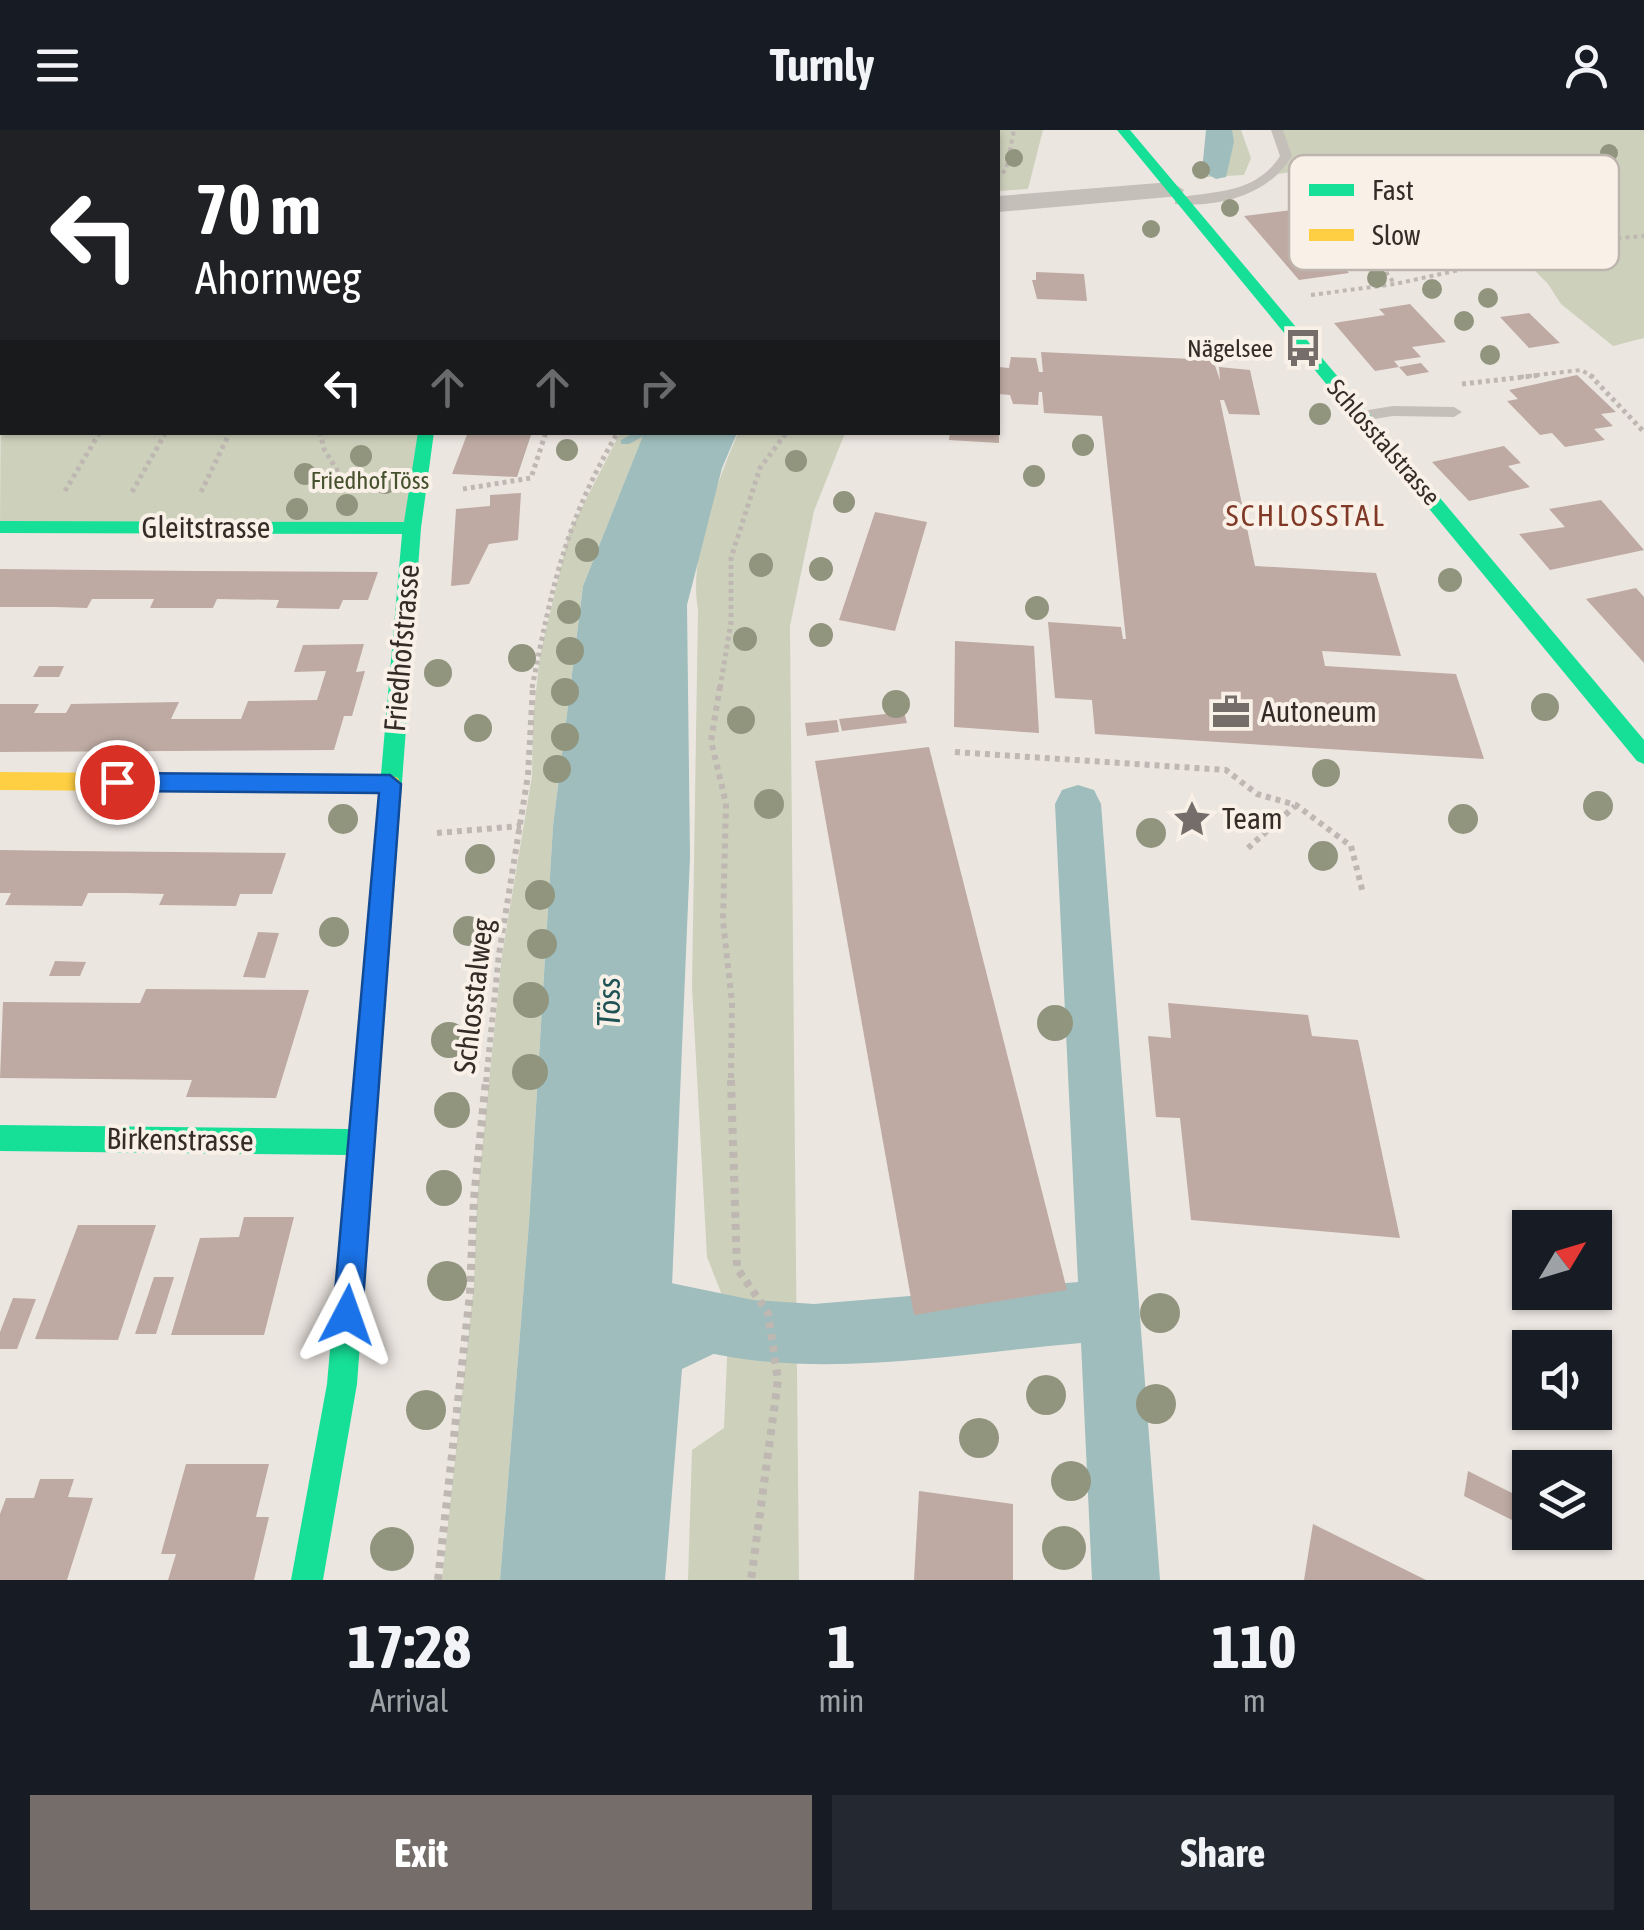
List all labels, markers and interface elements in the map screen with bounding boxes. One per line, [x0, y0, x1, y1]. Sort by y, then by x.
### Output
icon: menu [30, 38, 85, 93]
icon: person [1559, 38, 1614, 93]
text: Turnly [770, 39, 874, 91]
legend [1289, 155, 1619, 270]
text: 70 m [195, 169, 321, 249]
icon: left [30, 170, 160, 300]
text: Fast [1372, 174, 1414, 206]
text: Slow [1372, 219, 1421, 251]
text: Ahornweg [195, 252, 361, 304]
bus stop icon: Nägelsee [1282, 327, 1324, 369]
place label: Nägelsee [1187, 334, 1273, 362]
icon: left [315, 360, 370, 415]
icon: ahead [420, 360, 475, 415]
icon: ahead [525, 360, 580, 415]
icon: right [630, 360, 685, 415]
street label: Schlosstalstrasse [1322, 374, 1446, 510]
park label: Friedhof Töss [311, 466, 430, 494]
district label: SCHLOSSTAL [1226, 498, 1386, 532]
street label: Gleitstrasse [142, 510, 270, 544]
street label: Friedhofstrasse [377, 563, 425, 733]
office icon: Autoneum [1210, 691, 1252, 733]
place label: Autoneum [1261, 694, 1377, 728]
pin [75, 740, 160, 825]
icon: arrive [90, 755, 145, 810]
place icon: Team [1171, 798, 1213, 840]
place label: Team [1222, 801, 1283, 835]
street label: Schlosstalweg [447, 917, 499, 1075]
water label: Töss [590, 977, 627, 1027]
street label: Birkenstrasse [106, 1121, 254, 1157]
north arrow [1512, 1210, 1612, 1310]
map controls [1512, 1210, 1612, 1550]
position arrow [295, 1263, 399, 1367]
button: sound [1512, 1330, 1612, 1430]
button: layers [1512, 1450, 1612, 1550]
text: 17:28 [347, 1612, 471, 1681]
text: 1 [827, 1612, 856, 1681]
text: 110 [1212, 1612, 1296, 1681]
text: Arrival [370, 1682, 448, 1719]
text: min [818, 1682, 864, 1719]
text: m [1243, 1682, 1266, 1719]
button: Exit [30, 1795, 812, 1910]
button: Share [832, 1795, 1614, 1910]

